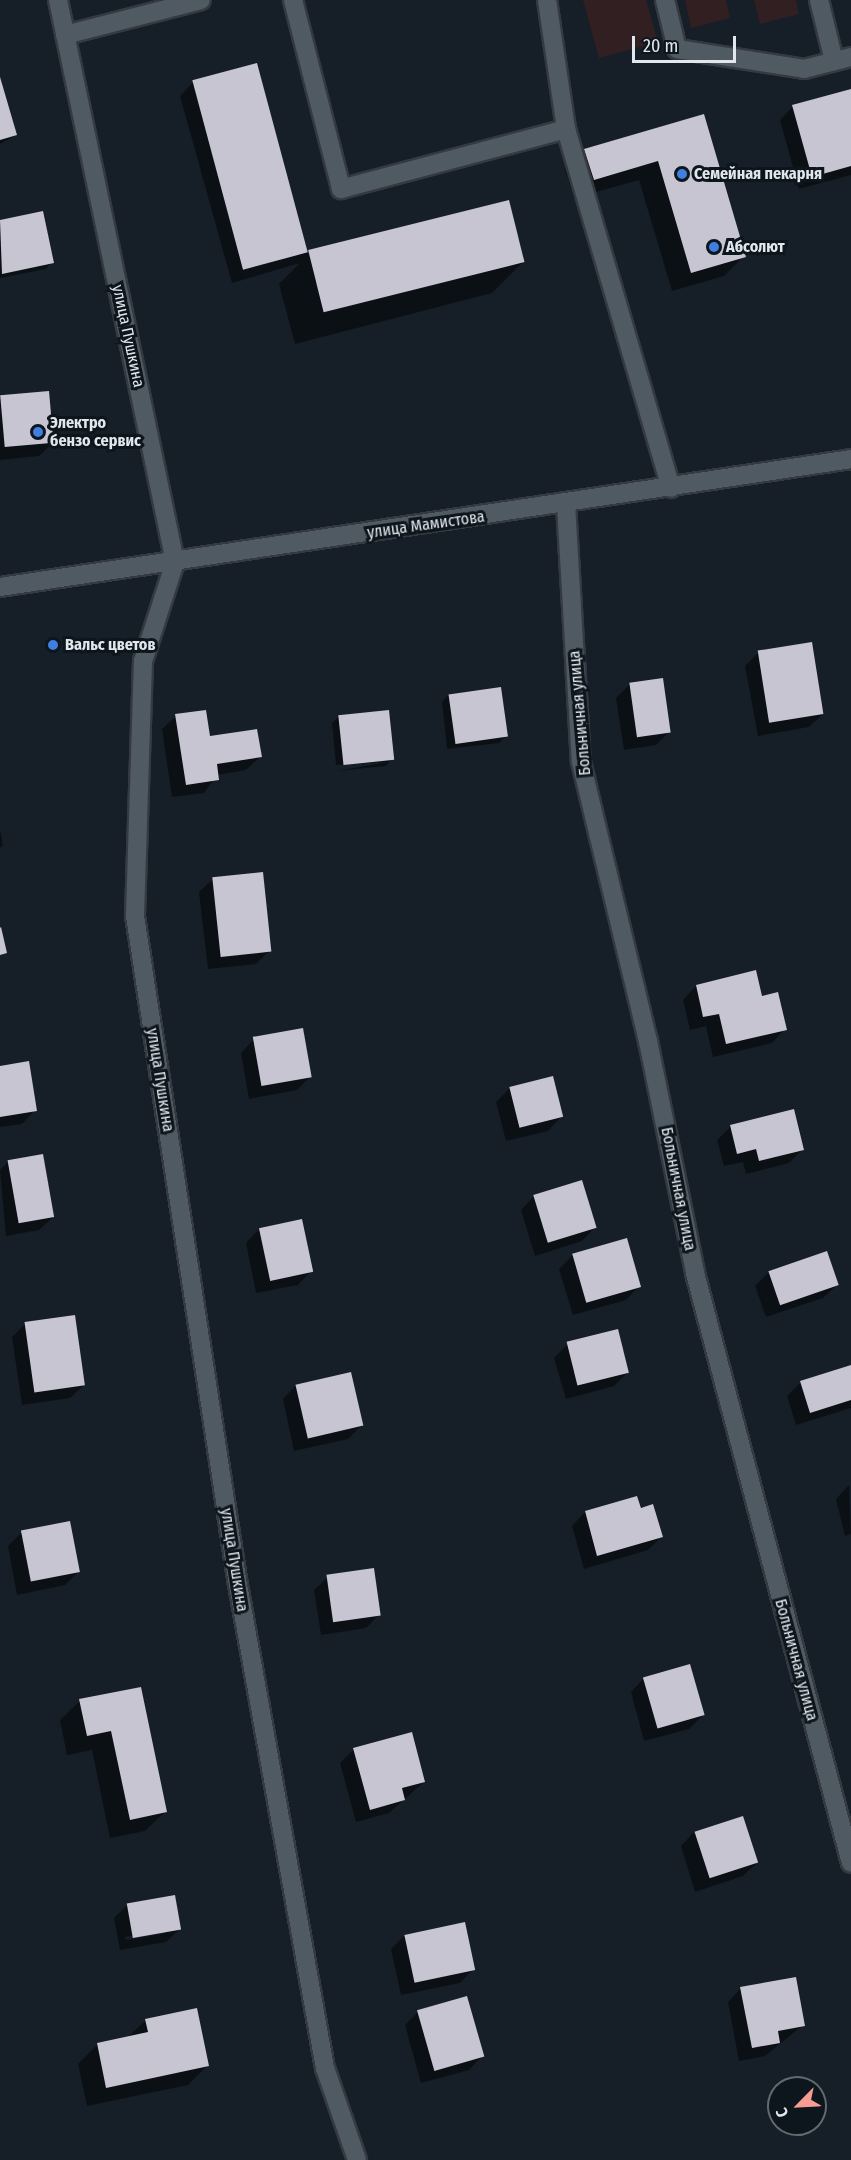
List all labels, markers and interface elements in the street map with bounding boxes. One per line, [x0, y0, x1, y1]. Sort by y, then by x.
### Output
scale bar [635, 24, 738, 62]
text: 20 m [643, 35, 678, 57]
place label: Семейная пекарня [694, 164, 822, 184]
marker: Семейная пекарня [675, 167, 689, 181]
place label: Абсолют [726, 237, 785, 257]
marker: Абсолют [707, 240, 721, 254]
street label: улица Пушкина [108, 283, 148, 389]
place label: Электро бензо сервис [50, 413, 141, 451]
marker: Электро бензо сервис [31, 425, 45, 439]
street label: улица Мамистова [366, 507, 486, 543]
place label: Вальс цветов [65, 635, 156, 655]
marker: Вальс цветов [46, 638, 60, 652]
street label: Больничная улица [565, 650, 595, 776]
street label: улица Пушкина [142, 1027, 178, 1133]
street label: Больничная улица [657, 1126, 699, 1252]
street label: улица Пушкина [216, 1507, 252, 1613]
street label: Больничная улица [770, 1597, 822, 1723]
north arrow [767, 2076, 827, 2136]
text: С [772, 2105, 792, 2120]

